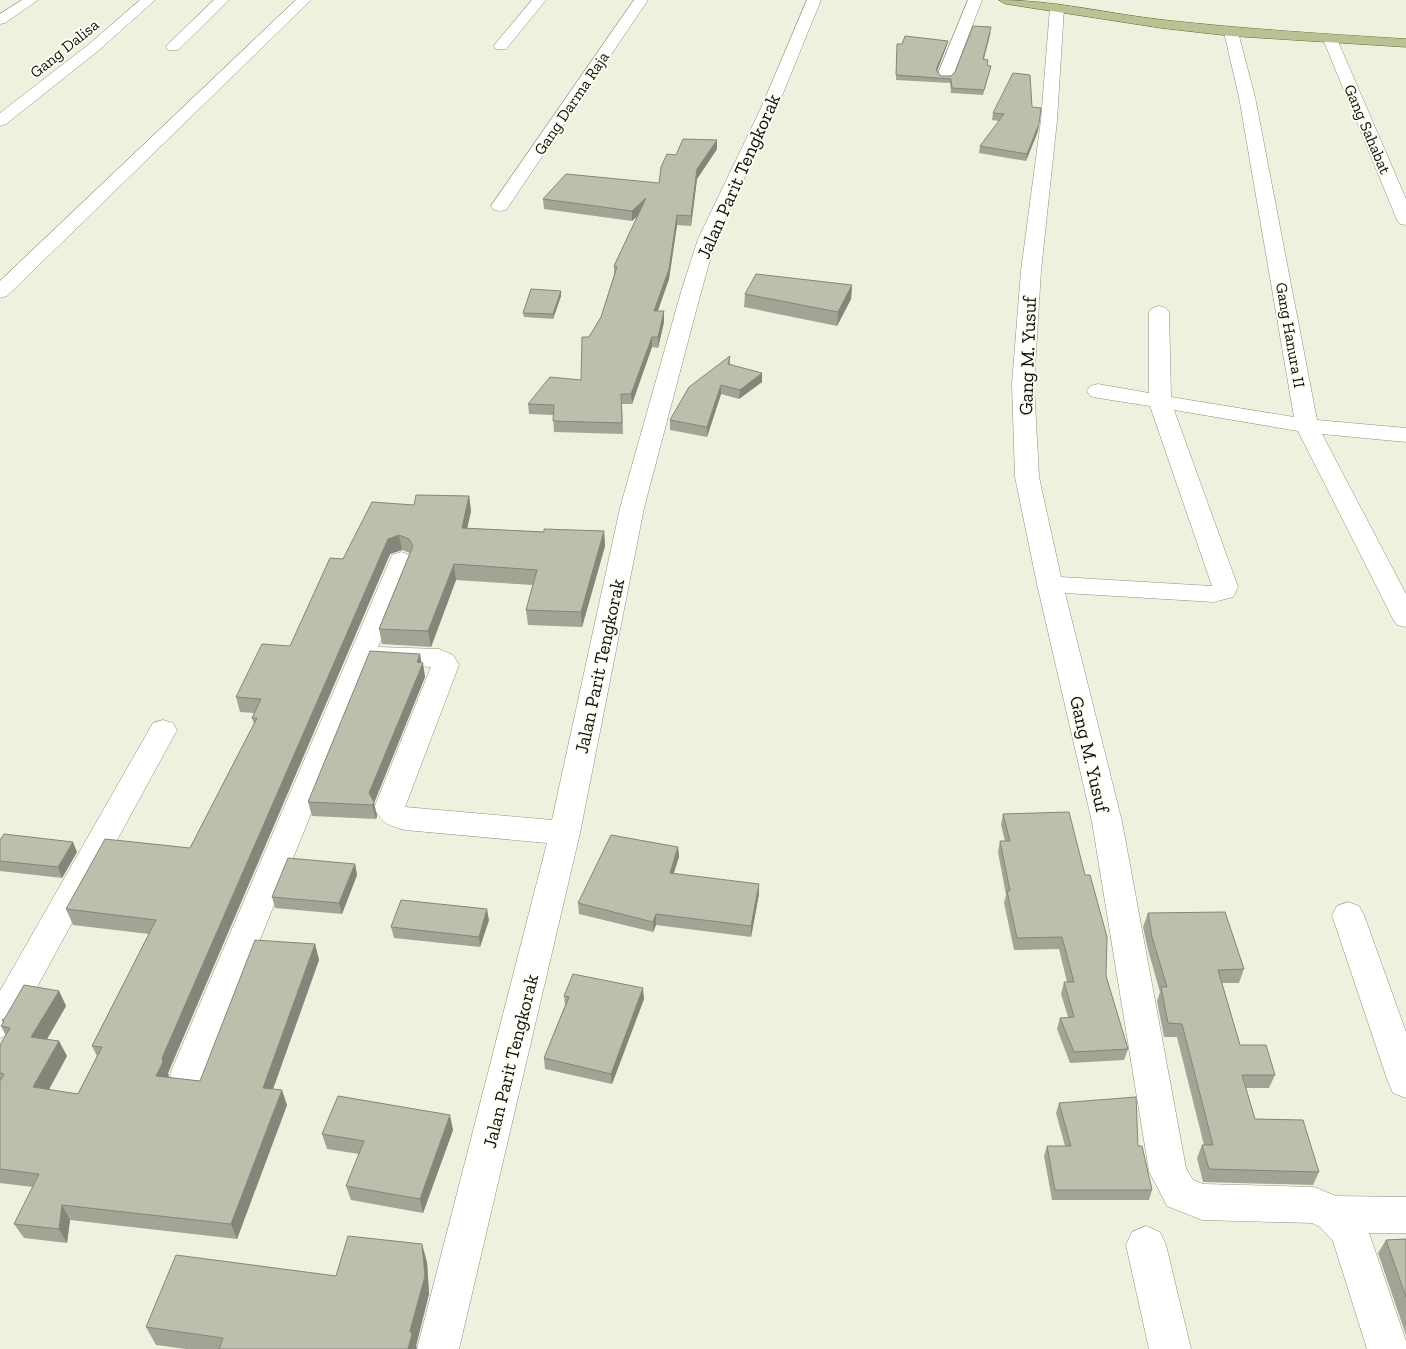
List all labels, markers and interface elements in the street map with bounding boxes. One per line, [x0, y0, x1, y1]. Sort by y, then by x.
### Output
street label: Gang Dalisa [26, 15, 103, 82]
street label: Gang Darma Raja [530, 48, 613, 159]
street label: Gang Sahabat [1340, 82, 1395, 177]
street label: Jalan Parit Tengkorak [692, 90, 785, 262]
street label: Gang Hanura II [1272, 281, 1309, 389]
street label: Gang M. Yusuf [1014, 294, 1041, 416]
street label: Jalan Parit Tengkorak [570, 576, 629, 756]
street label: Gang M. Yusuf [1065, 694, 1115, 816]
street label: Jalan Parit Tengkorak [478, 972, 543, 1150]

